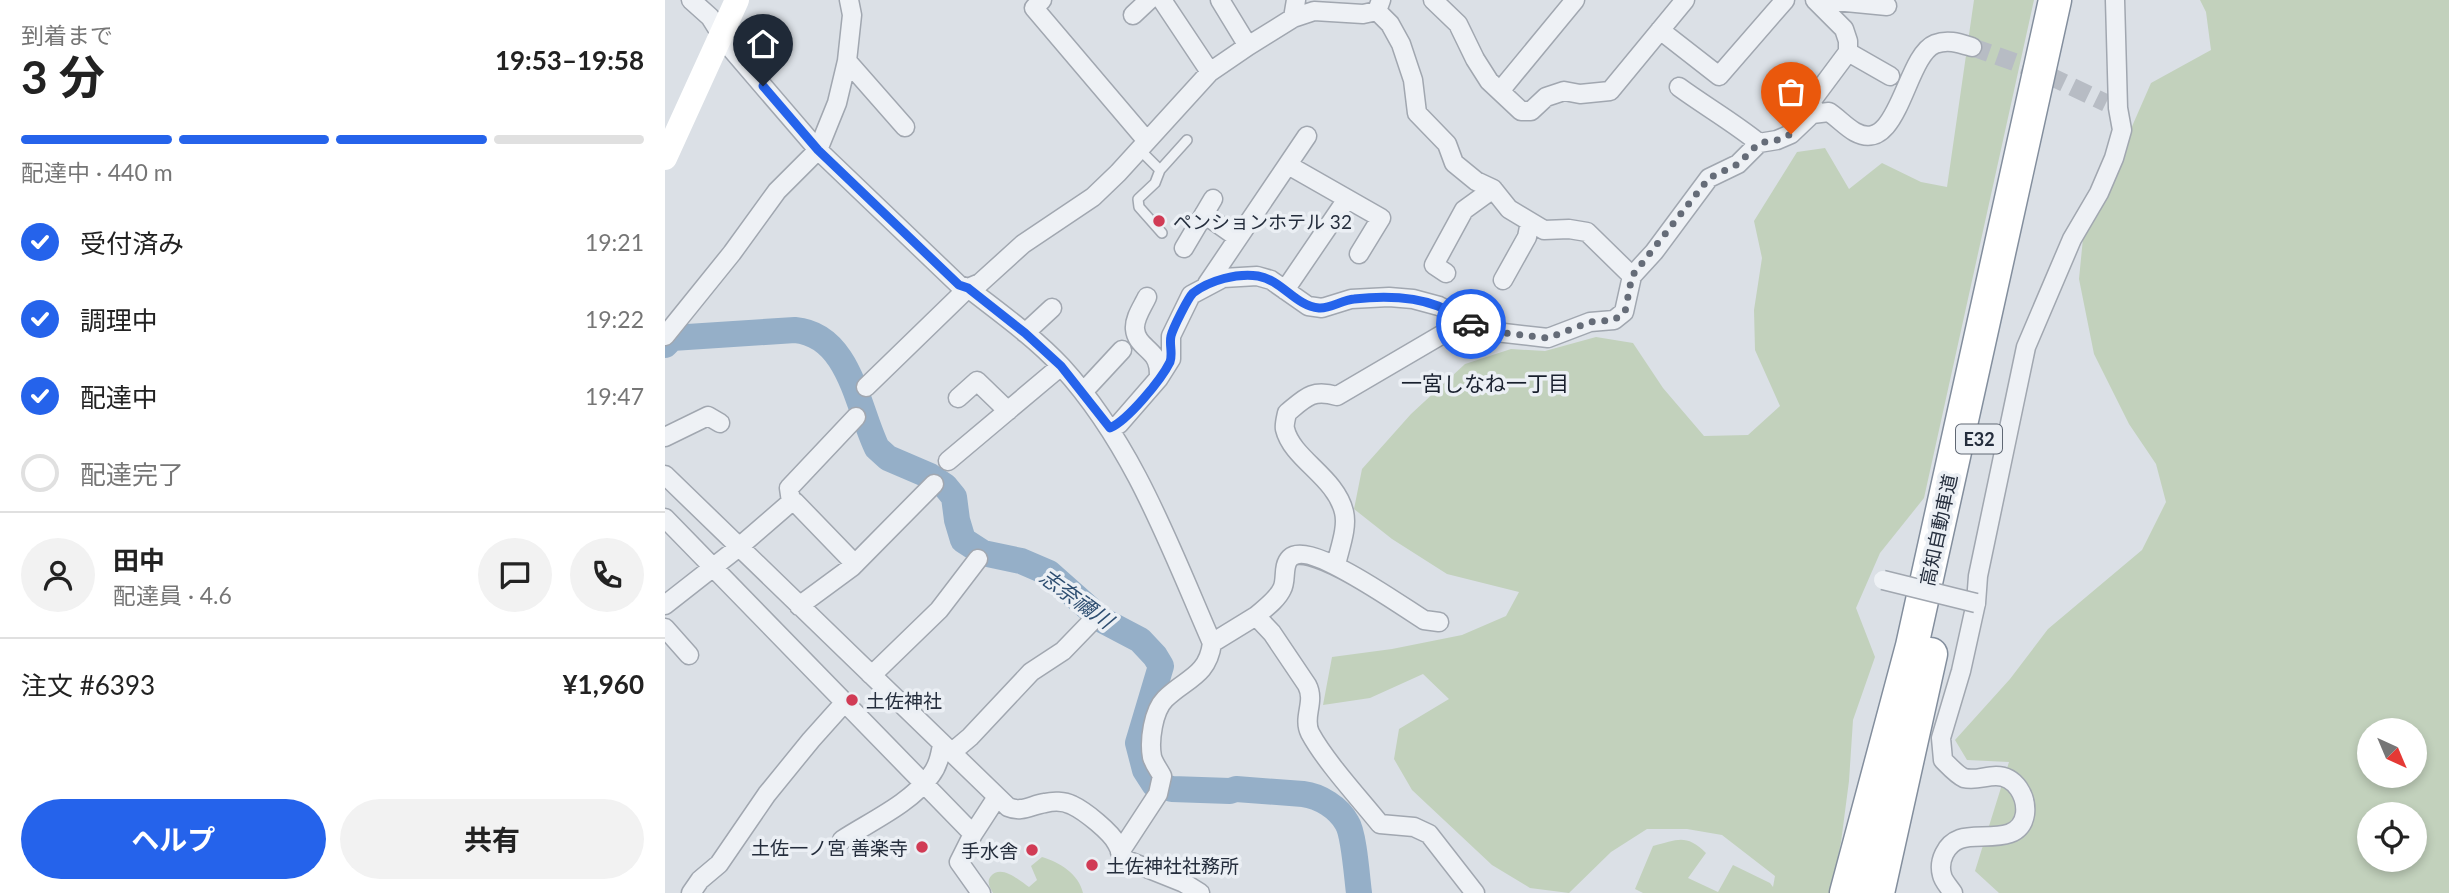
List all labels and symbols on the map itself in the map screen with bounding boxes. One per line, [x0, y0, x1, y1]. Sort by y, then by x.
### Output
pin [733, 14, 793, 86]
pin [1761, 62, 1821, 134]
place label: ペンションホテル 32 [1173, 210, 1352, 233]
marker: ペンションホテル 32 [1151, 213, 1167, 229]
courier [1436, 289, 1506, 359]
district label: 一宮しなね一丁目 [1401, 370, 1569, 395]
road number: E32 [1956, 424, 2002, 454]
street label: 高知自動車道 [1915, 472, 1961, 588]
water label: 志奈禰川 [1036, 563, 1120, 634]
place label: 土佐神社 [866, 689, 942, 712]
marker: 土佐神社 [844, 692, 860, 708]
north arrow [2357, 718, 2427, 788]
place label: 土佐一ノ宮 善楽寺 [751, 836, 908, 859]
marker: 土佐一ノ宮 善楽寺 [914, 839, 930, 855]
place label: 手水舎 [961, 839, 1018, 862]
marker: 手水舎 [1024, 842, 1040, 858]
place label: 土佐神社社務所 [1106, 854, 1239, 877]
marker: 土佐神社社務所 [1084, 857, 1100, 873]

